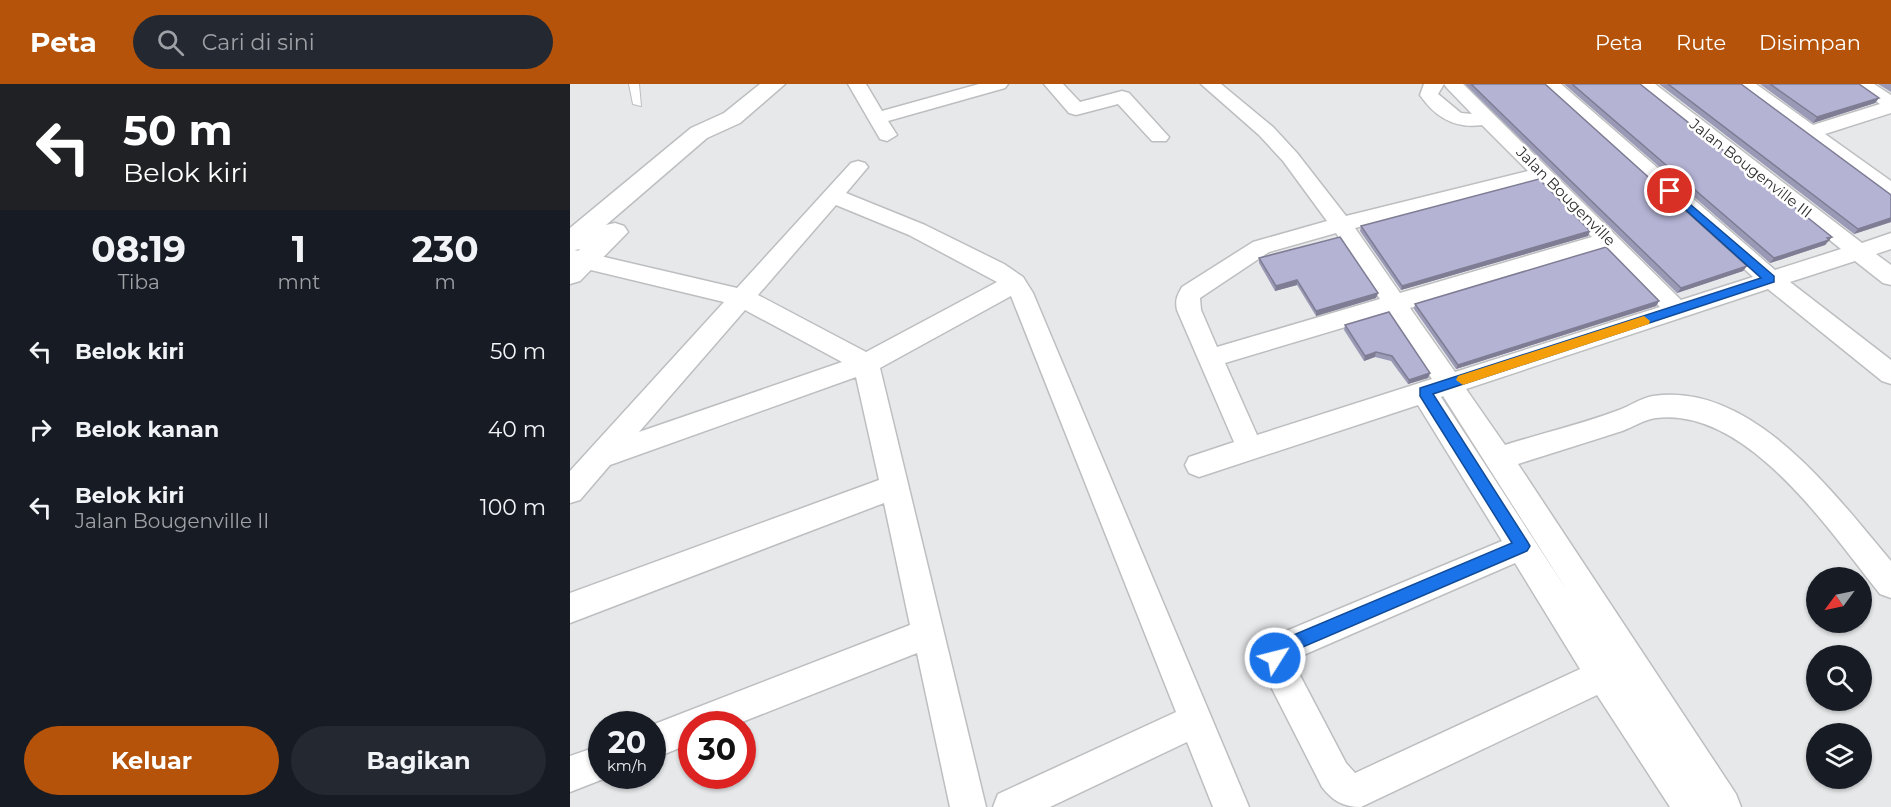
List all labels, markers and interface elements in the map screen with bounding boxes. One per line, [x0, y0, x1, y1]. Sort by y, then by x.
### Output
search box [133, 15, 553, 69]
text: Peta [30, 25, 97, 59]
icon: search [154, 26, 187, 59]
text: Cari di sini [202, 29, 315, 56]
text: Peta [1595, 30, 1643, 55]
text: Rute [1676, 30, 1726, 55]
text: Disimpan [1759, 30, 1861, 55]
text: 50 m [123, 104, 232, 156]
icon: left [24, 108, 102, 186]
street label: Jalan Bougenville III [1685, 114, 1816, 222]
street label: Jalan Bougenville [1512, 142, 1620, 250]
text: Belok kiri [123, 156, 248, 189]
pin [1644, 165, 1695, 216]
icon: arrive [1653, 174, 1686, 207]
text: 08:19 [91, 227, 186, 271]
text: 1 [292, 227, 306, 271]
text: 230 [412, 227, 479, 271]
text: Tiba [118, 270, 160, 294]
text: mnt [277, 270, 320, 294]
text: m [435, 270, 456, 294]
icon: left [24, 335, 57, 368]
text: Belok kiri [75, 338, 184, 365]
text: 50 m [490, 338, 546, 365]
icon: right [24, 413, 57, 446]
text: Belok kanan [75, 416, 219, 443]
text: 40 m [488, 416, 546, 443]
text: Belok kiri [75, 482, 184, 509]
icon: left [24, 491, 57, 524]
text: 100 m [480, 494, 546, 521]
text: Jalan Bougenville II [75, 509, 269, 533]
north arrow [1806, 567, 1872, 633]
map controls [1806, 567, 1872, 789]
position arrow [1243, 626, 1307, 690]
button: search [1806, 645, 1872, 711]
speed limit sign: 30 [678, 711, 756, 789]
button: layers [1806, 723, 1872, 789]
text: 20 [608, 724, 646, 761]
button: Keluar [24, 726, 279, 795]
button: Bagikan [291, 726, 546, 795]
text: km/h [607, 756, 647, 775]

